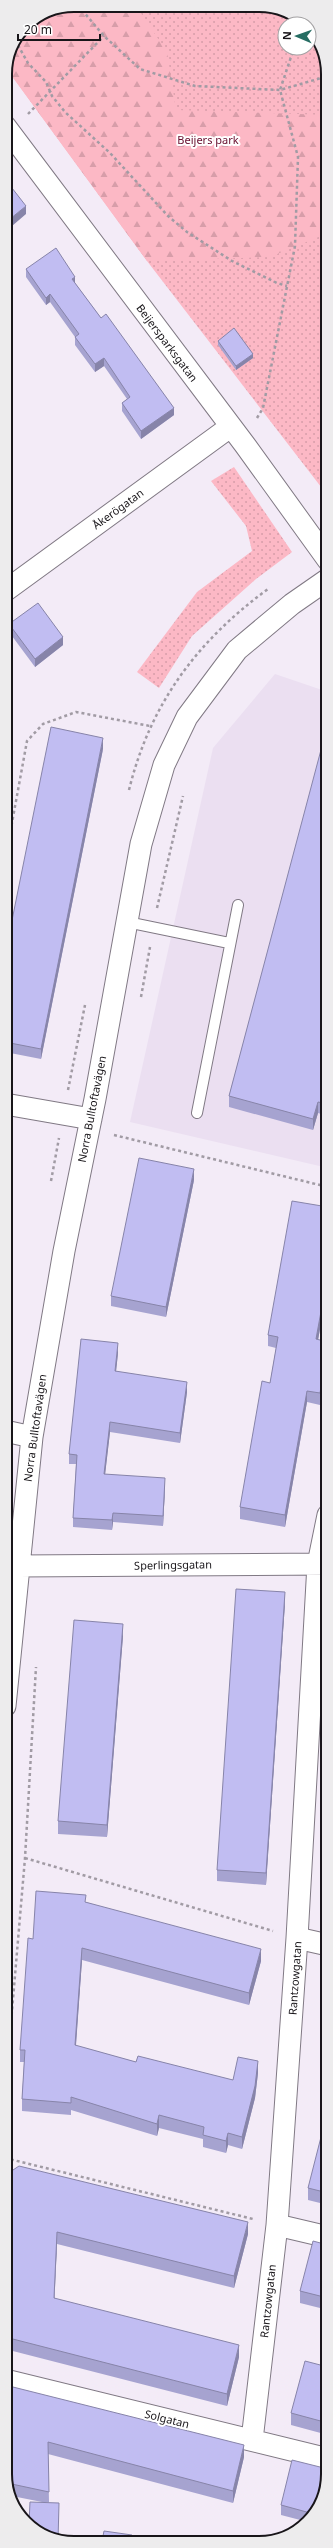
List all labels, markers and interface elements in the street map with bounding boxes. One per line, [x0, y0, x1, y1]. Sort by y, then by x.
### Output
scale bar [18, 16, 100, 42]
north arrow [277, 16, 317, 56]
text: 20 m [24, 21, 52, 38]
text: N [279, 31, 294, 40]
park label: Beijers park [177, 132, 239, 147]
street label: Beijersparksgatan [133, 301, 202, 385]
street label: Åkerögatan [89, 485, 146, 532]
street label: Norra Bulltoftavägen [74, 1054, 109, 1164]
street label: Norra Bulltoftavägen [20, 1373, 49, 1483]
street label: Sperlingsgatan [134, 1556, 212, 1573]
street label: Rantzowgatan [284, 1941, 305, 2015]
street label: Rantzowgatan [256, 2263, 279, 2338]
street label: Solgatan [143, 2406, 191, 2431]

